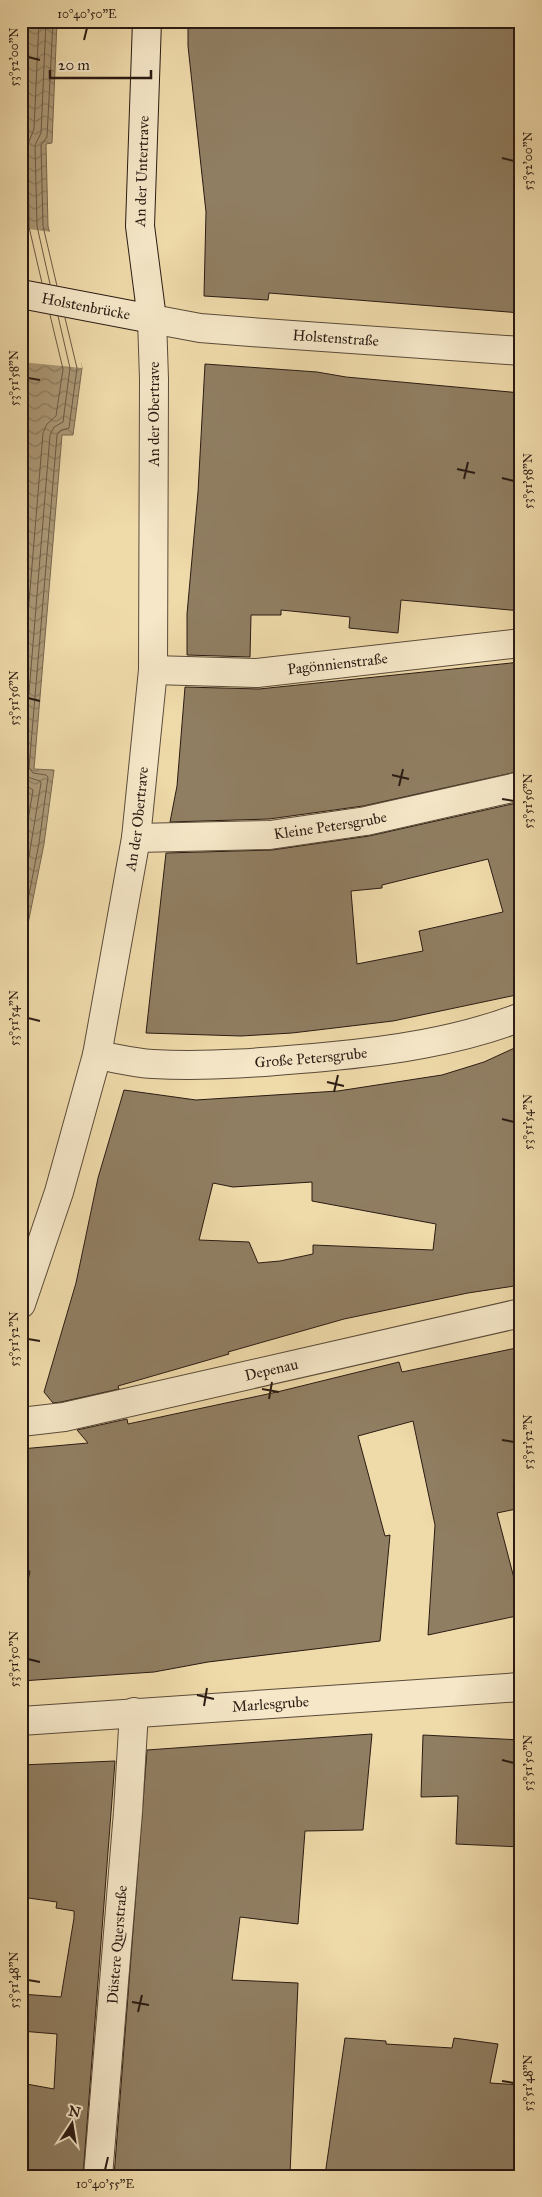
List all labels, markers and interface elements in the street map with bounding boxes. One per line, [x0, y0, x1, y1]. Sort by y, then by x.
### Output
text: 10°40'50"E [57, 7, 117, 21]
text: 53°52'00"N [7, 28, 21, 86]
scale bar [50, 48, 151, 80]
text: 20 m [58, 56, 90, 74]
street label: An der Untertrave [131, 115, 153, 228]
text: 53°52'00"N [521, 132, 535, 190]
street label: Holstenbrücke [40, 289, 132, 324]
street label: Holstenstraße [292, 326, 380, 350]
text: 53°51'58"N [7, 350, 21, 406]
street label: An der Obertrave [145, 361, 163, 468]
text: 53°51'58"N [521, 453, 535, 509]
street label: Pagönnienstraße [286, 649, 389, 678]
text: 53°51'56"N [7, 670, 21, 726]
street label: An der Obertrave [121, 766, 152, 874]
text: 53°51'56"N [521, 773, 535, 829]
street label: Kleine Petersgrube [273, 808, 388, 843]
text: 53°51'54"N [7, 990, 21, 1046]
street label: Große Petersgrube [254, 1044, 368, 1072]
text: 53°51'54"N [521, 1094, 535, 1150]
text: 53°51'52"N [7, 1311, 21, 1367]
street label: Depenau [243, 1355, 300, 1385]
text: 53°51'52"N [521, 1414, 535, 1470]
text: 53°51'50"N [7, 1631, 21, 1687]
street label: Marlesgrube [231, 1692, 310, 1716]
text: 53°51'50"N [521, 1735, 535, 1791]
street label: Düstere Querstraße [103, 1885, 131, 2005]
text: 53°51'48"N [7, 1952, 21, 2008]
text: 53°51'48"N [521, 2055, 535, 2111]
north arrow [48, 2100, 98, 2150]
text: N [67, 2102, 82, 2121]
text: 10°40'55"E [76, 2177, 134, 2191]

